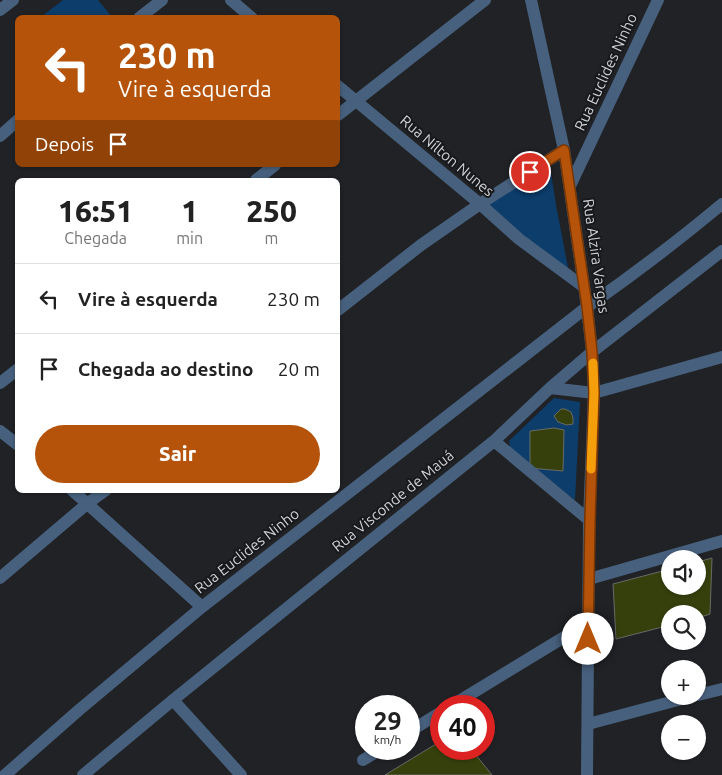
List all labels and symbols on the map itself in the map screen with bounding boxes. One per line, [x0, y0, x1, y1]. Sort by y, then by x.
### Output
street label: Rua Euclides Ninho [571, 10, 640, 133]
street label: Rua Nílton Nunes [397, 112, 497, 200]
pin [509, 151, 551, 193]
street label: Rua Alzira Vargas [580, 197, 613, 314]
street label: Rua Visconde de Mauá [328, 446, 457, 555]
street label: Rua Euclides Ninho [191, 505, 302, 597]
position arrow [561, 612, 613, 664]
speed limit sign: 40 [430, 695, 495, 760]

